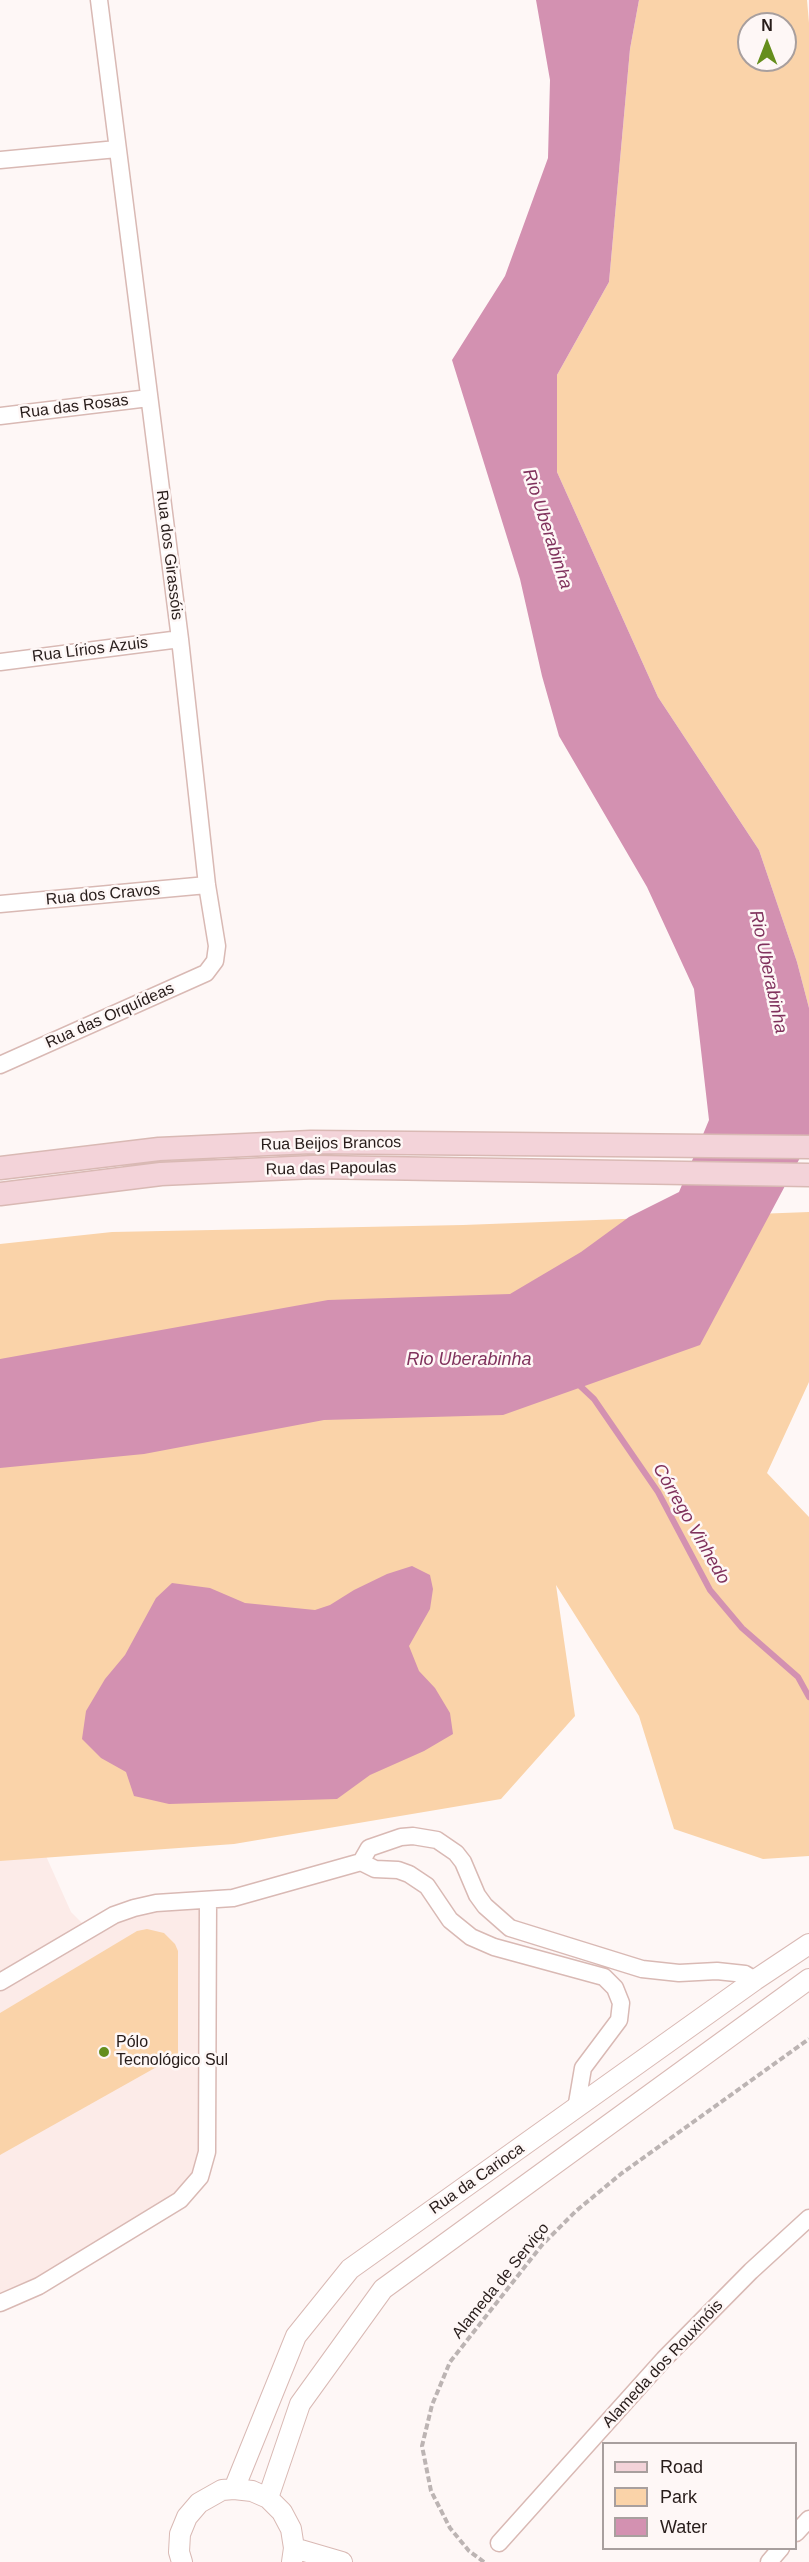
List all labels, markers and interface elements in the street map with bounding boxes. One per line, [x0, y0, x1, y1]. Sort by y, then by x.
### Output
north arrow [737, 12, 797, 72]
text: N [761, 17, 773, 34]
street label: Rua das Rosas [19, 391, 129, 423]
water label: Rio Uberabinha [517, 466, 577, 592]
street label: Rua dos Girassóis [152, 489, 186, 621]
street label: Rua Lírios Azuis [31, 633, 149, 667]
street label: Rua dos Cravos [45, 880, 161, 910]
water label: Rio Uberabinha [744, 909, 792, 1035]
street label: Rua das Orquídeas [43, 979, 177, 1053]
street label: Rua Beijos Brancos [261, 1133, 401, 1155]
street label: Rua das Papoulas [265, 1158, 397, 1180]
water label: Rio Uberabinha [406, 1349, 532, 1371]
water label: Córrego Vinhedo [648, 1460, 734, 1588]
place label: Pólo Tecnológico Sul [116, 2033, 228, 2071]
marker: Pólo Tecnológico Sul [97, 2045, 111, 2059]
street label: Rua da Carioca [426, 2139, 528, 2219]
street label: Alameda de Serviço [448, 2219, 554, 2343]
street label: Alameda dos Rouxinóis [599, 2296, 727, 2432]
legend [602, 2442, 797, 2550]
text: Road [660, 2457, 703, 2477]
text: Park [660, 2487, 697, 2507]
text: Water [660, 2517, 707, 2537]

